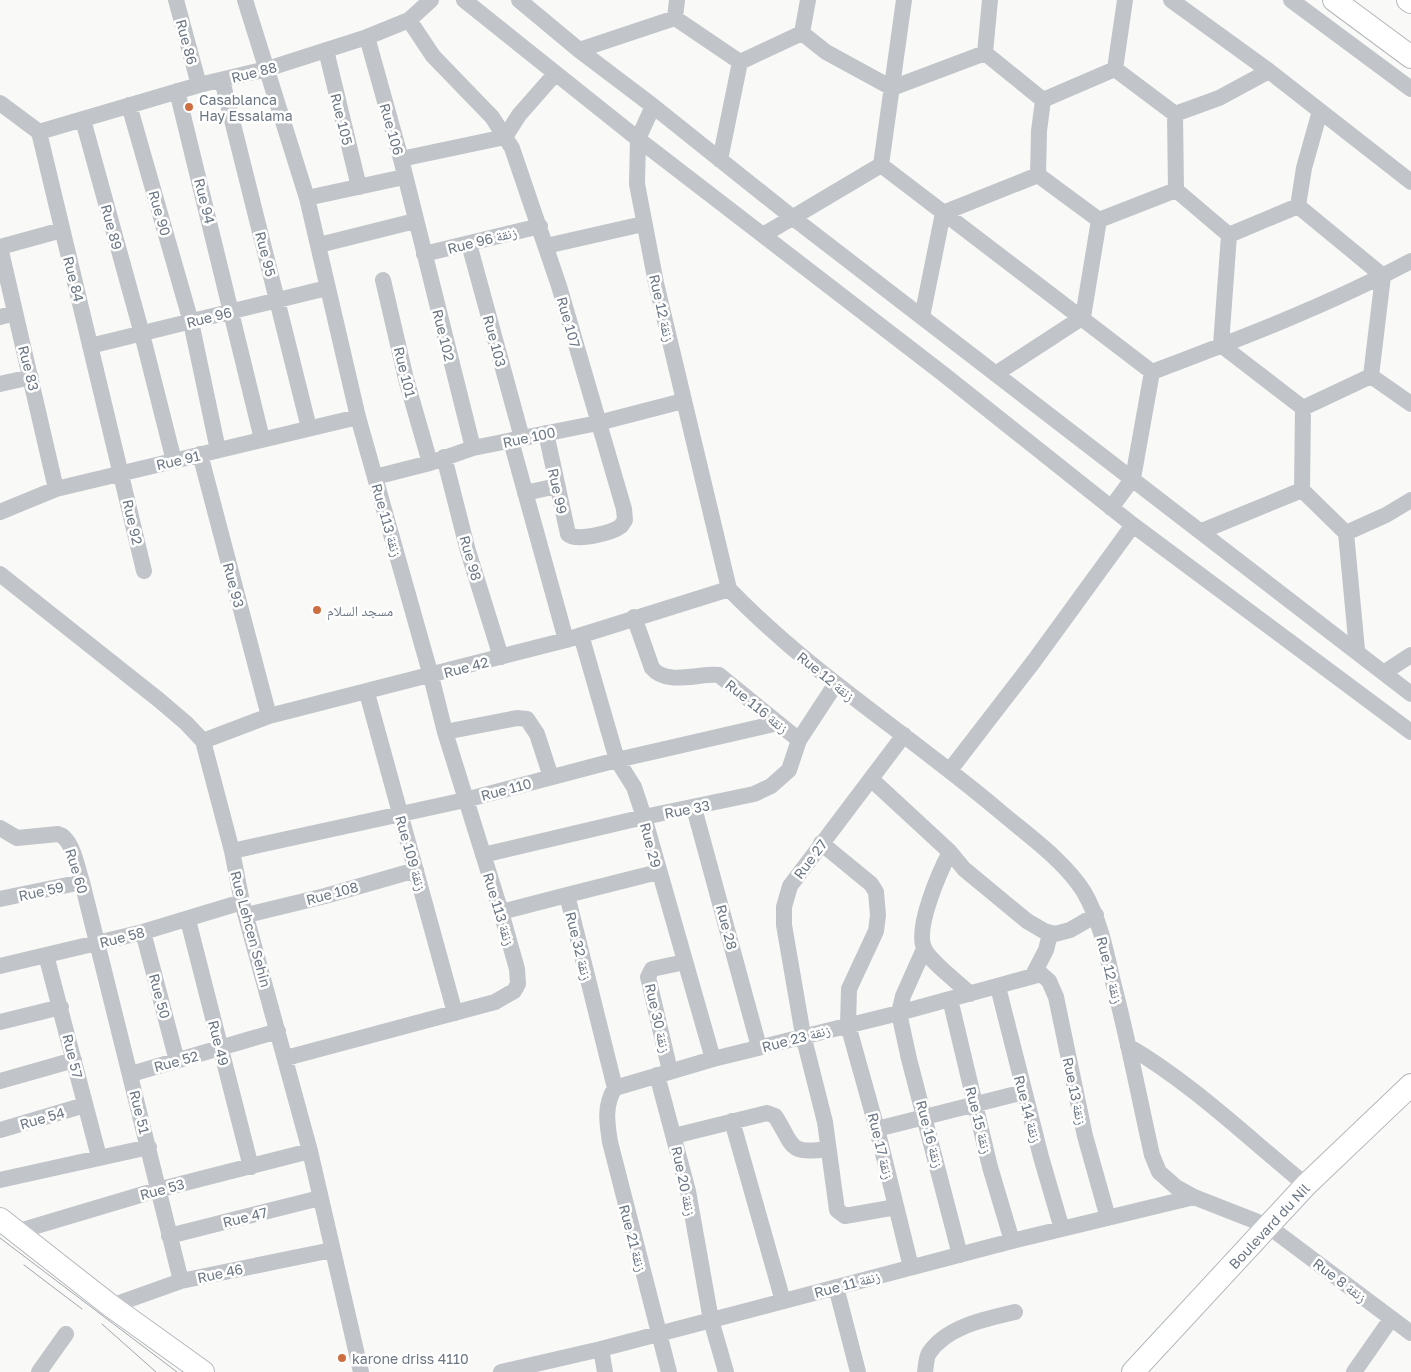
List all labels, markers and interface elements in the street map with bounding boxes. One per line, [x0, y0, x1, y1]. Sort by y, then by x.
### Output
street label: Rue 86 [173, 17, 201, 67]
street label: Rue 88 [229, 58, 279, 86]
place label: Casablanca Hay Essalama [199, 91, 293, 124]
street label: Rue 105 [327, 91, 357, 147]
marker: Casablanca Hay Essalama [183, 101, 195, 113]
street label: Rue 106 [376, 101, 408, 157]
street label: Rue 94 [191, 176, 219, 226]
street label: Rue 90 [145, 188, 175, 238]
street label: Rue 89 [98, 202, 126, 252]
street label: Rue 96 زنقة [446, 223, 519, 258]
street label: Rue 95 [252, 230, 280, 278]
street label: Rue 84 [60, 254, 88, 304]
street label: Rue 12 زنقة [645, 273, 678, 344]
street label: Rue 107 [554, 295, 584, 349]
street label: Rue 96 [184, 303, 234, 331]
street label: Rue 102 [429, 307, 459, 363]
street label: Rue 103 [480, 313, 510, 369]
street label: Rue 83 [15, 344, 43, 392]
street label: Rue 101 [391, 345, 420, 399]
street label: Rue 100 [501, 423, 557, 451]
street label: Rue 91 [154, 447, 202, 473]
street label: Rue 99 [545, 467, 571, 515]
street label: Rue 113 زنقة [367, 481, 406, 559]
street label: Rue 92 [120, 498, 146, 546]
street label: Rue 98 [456, 533, 486, 583]
street label: Rue 93 [220, 561, 248, 609]
place label: مسجد السلام [327, 602, 393, 621]
marker: مسجد السلام [311, 604, 323, 616]
street label: Rue 12 زنقة [793, 648, 858, 705]
street label: Rue 42 [442, 653, 490, 681]
street label: Rue 116 زنقة [722, 676, 792, 737]
street label: Rue 110 [479, 774, 533, 804]
street label: Rue 33 [663, 796, 711, 822]
street label: Rue 109 زنقة [391, 813, 430, 893]
street label: Rue 29 [637, 821, 665, 869]
street label: Rue 27 [790, 836, 830, 882]
street label: Rue 60 [62, 846, 92, 896]
street label: Rue Lehcen Sehin [227, 869, 275, 989]
street label: Rue 113 زنقة [479, 870, 518, 948]
street label: Rue 59 [17, 878, 65, 904]
street label: Rue 108 [304, 878, 360, 908]
street label: Rue 28 [713, 903, 741, 951]
street label: Rue 32 زنقة [561, 910, 596, 982]
street label: Rue 58 [98, 923, 146, 951]
street label: Rue 12 زنقة [1092, 935, 1127, 1006]
street label: Rue 50 [146, 972, 174, 1020]
street label: Rue 30 زنقة [641, 982, 674, 1055]
street label: Rue 49 [205, 1018, 233, 1068]
street label: Rue 23 زنقة [760, 1021, 832, 1056]
street label: Rue 57 [59, 1032, 87, 1080]
street label: Rue 52 [152, 1047, 200, 1075]
street label: Rue 13 زنقة [1059, 1056, 1090, 1127]
street label: Rue 14 زنقة [1010, 1073, 1045, 1145]
street label: Rue 15 زنقة [961, 1085, 996, 1156]
street label: Rue 51 [126, 1088, 154, 1136]
street label: Rue 16 زنقة [912, 1098, 947, 1170]
street label: Rue 54 [18, 1103, 66, 1133]
street label: Rue 17 زنقة [864, 1111, 897, 1181]
street label: Rue 20 زنقة [667, 1145, 700, 1218]
street label: Rue 53 [138, 1175, 186, 1203]
street label: Boulevard du Nil [1225, 1180, 1313, 1272]
street label: Rue 47 [221, 1203, 269, 1231]
street label: Rue 21 زنقة [615, 1203, 650, 1274]
street label: Rue 8 زنقة [1309, 1254, 1370, 1306]
street label: Rue 46 [196, 1260, 244, 1286]
street label: Rue 11 زنقة [812, 1267, 882, 1302]
place label: karone driss 4110 [352, 1350, 469, 1367]
marker: karone driss 4110 [336, 1352, 348, 1364]

